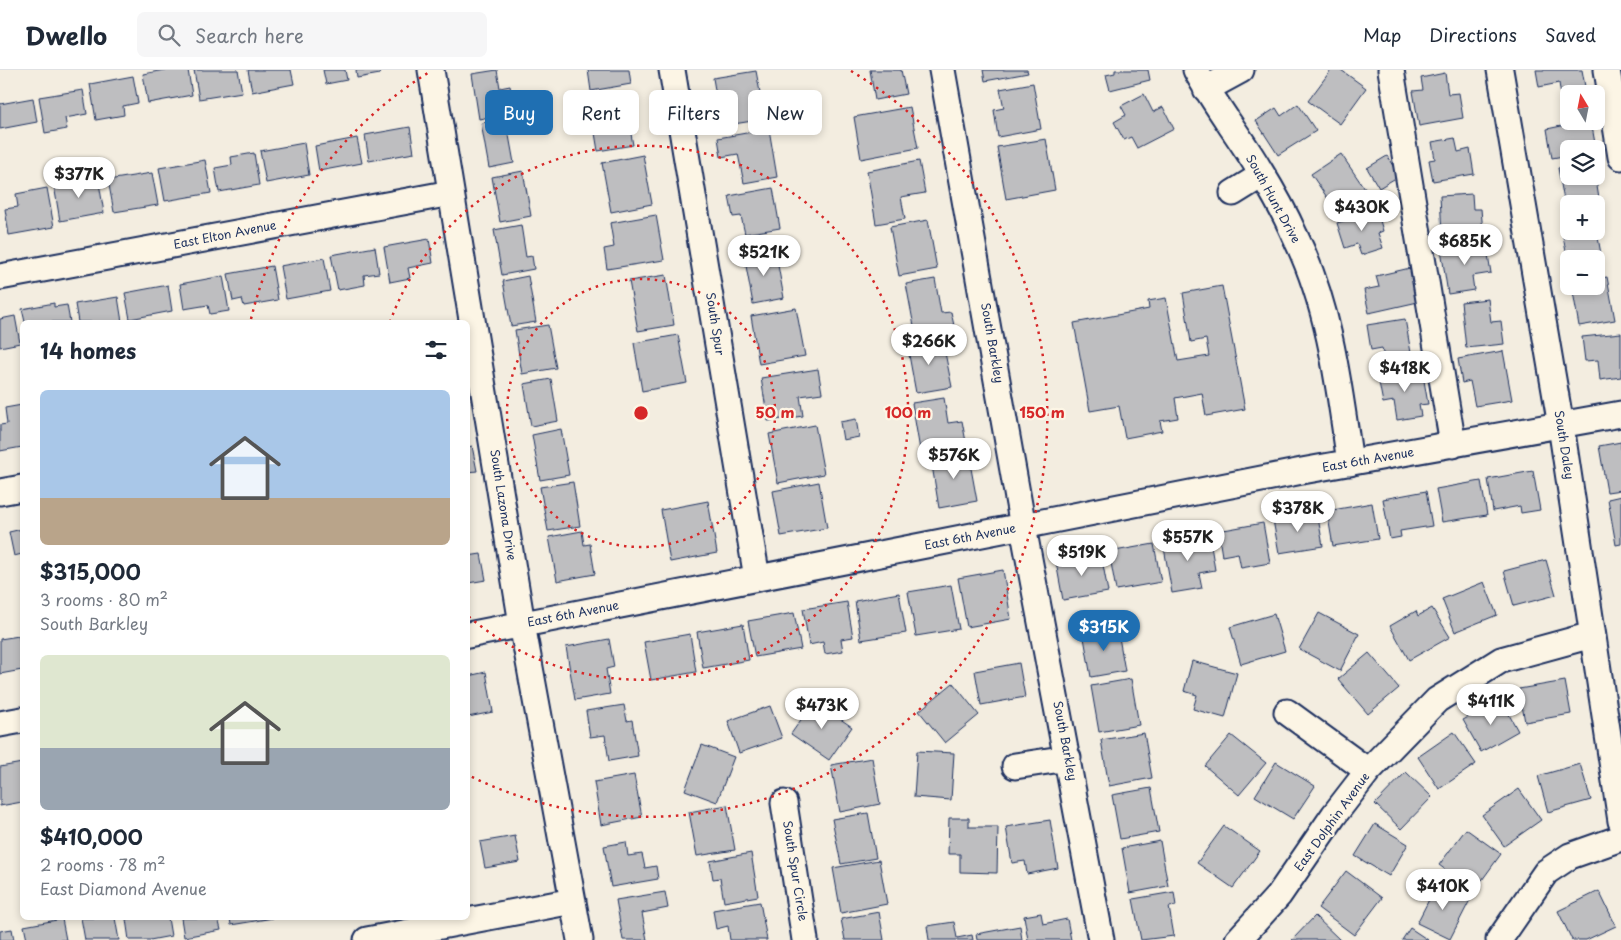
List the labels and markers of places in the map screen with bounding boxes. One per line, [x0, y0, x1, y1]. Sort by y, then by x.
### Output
pin: $377K [44, 156, 114, 199]
pin: $430K [1327, 190, 1397, 232]
pin: $685K [1430, 224, 1500, 266]
pin: $521K [729, 234, 799, 277]
pin: $266K [894, 324, 964, 366]
pin: $418K [1370, 350, 1440, 393]
centre of rings [632, 404, 650, 422]
pin: $576K [919, 438, 989, 480]
pin: $378K [1263, 490, 1333, 533]
pin: $557K [1153, 520, 1223, 562]
pin: $519K [1047, 534, 1117, 577]
pin: $315K [1069, 610, 1139, 652]
pin: $411K [1456, 684, 1526, 726]
pin: $473K [787, 688, 857, 730]
pin: $410K [1408, 868, 1478, 911]

